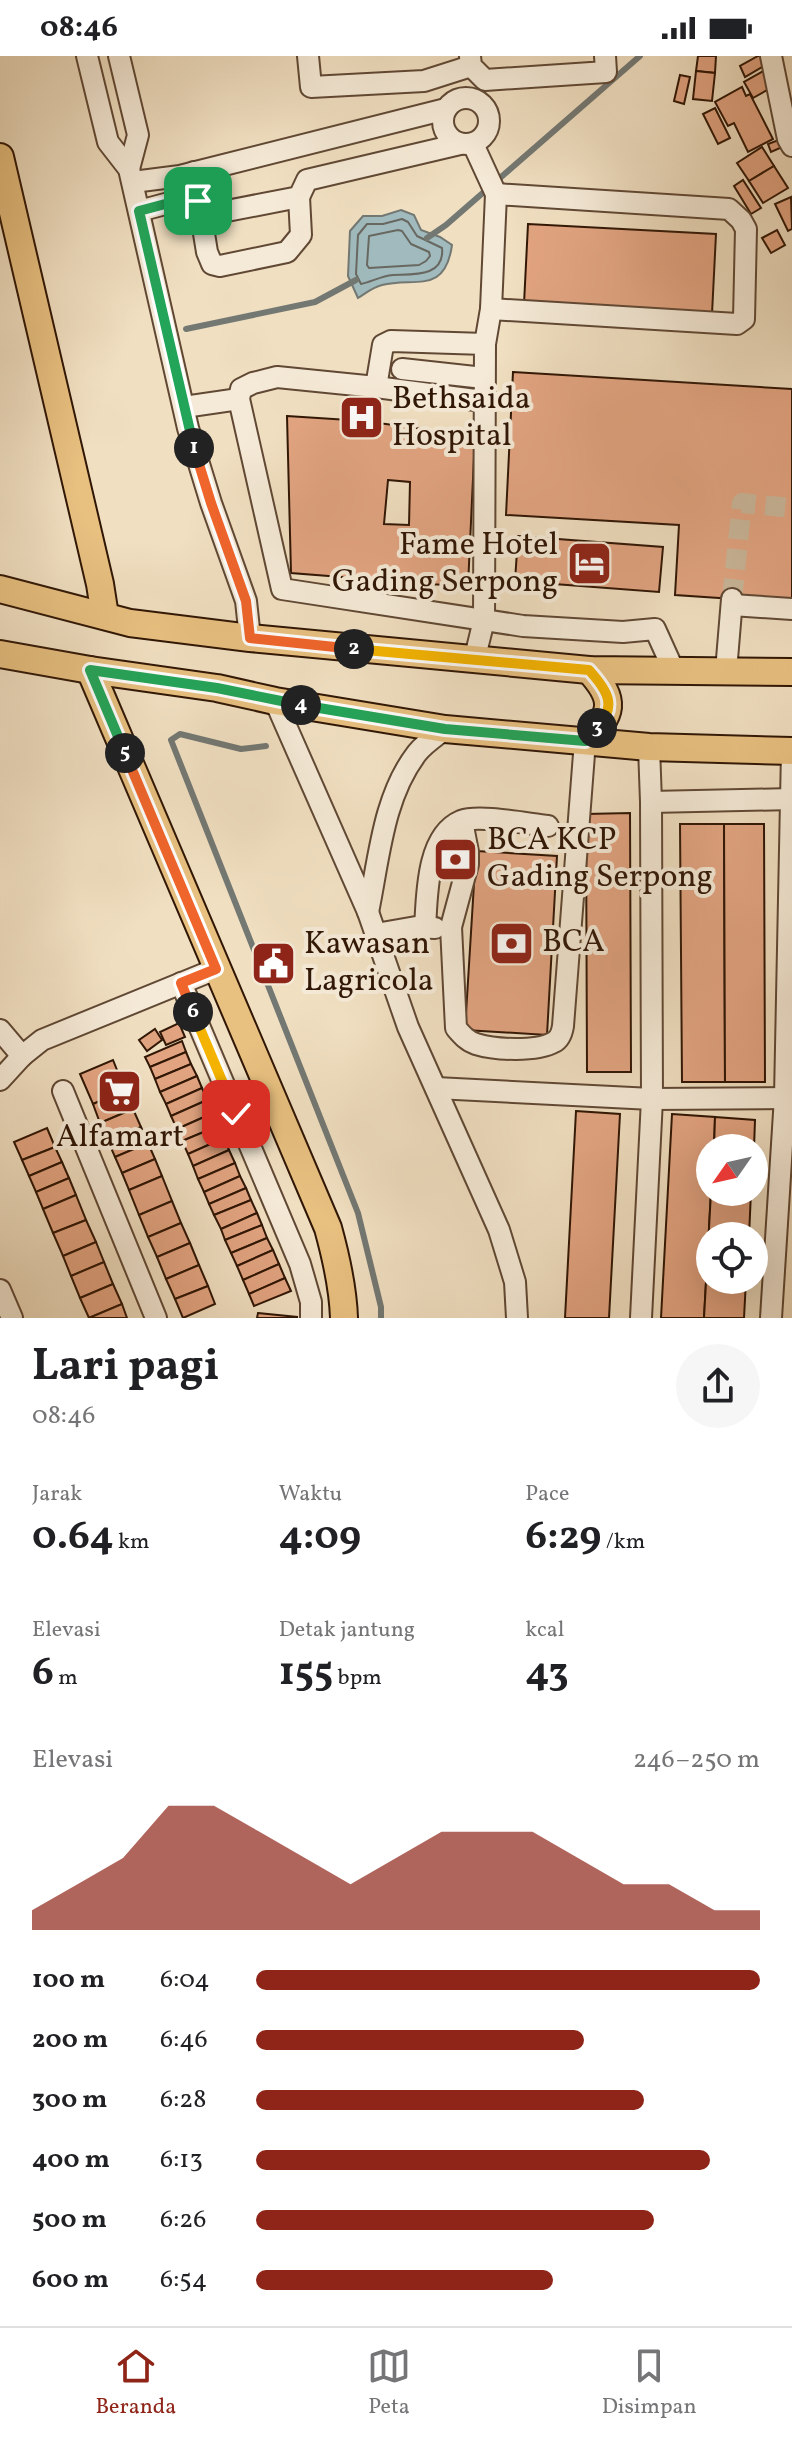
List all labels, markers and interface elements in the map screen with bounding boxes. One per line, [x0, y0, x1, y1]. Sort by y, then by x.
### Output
text: 08:46 [40, 7, 118, 49]
pin [164, 167, 232, 235]
icon: arrive [176, 179, 220, 223]
place label: Bethsaida Hospital [392, 378, 531, 459]
hospital icon: Bethsaida Hospital [337, 394, 385, 442]
pin: 1 [174, 428, 214, 468]
text: 1 [190, 432, 198, 463]
place label: Fame Hotel Gading Serpong [332, 524, 558, 605]
hotel icon: Fame Hotel Gading Serpong [565, 540, 613, 588]
pin: 2 [334, 629, 374, 669]
text: 2 [348, 633, 360, 664]
pin: 4 [281, 685, 321, 725]
text: 4 [294, 689, 308, 720]
pin: 3 [577, 708, 617, 748]
text: 3 [591, 712, 603, 743]
pin: 5 [105, 733, 145, 773]
text: 5 [120, 737, 130, 768]
place label: BCA KCP Gading Serpong [487, 819, 713, 900]
bank icon: BCA KCP Gading Serpong [432, 835, 480, 883]
bank icon: BCA [487, 919, 535, 967]
place label: BCA [542, 921, 605, 965]
place label: Kawasan Lagricola [304, 923, 434, 1004]
public building icon: Kawasan Lagricola [249, 939, 297, 987]
pin: 6 [173, 992, 213, 1032]
text: 6 [187, 996, 199, 1027]
supermarket icon: Alfamart [96, 1067, 144, 1115]
pin [202, 1080, 270, 1148]
icon: check [214, 1092, 258, 1136]
place label: Alfamart [56, 1116, 184, 1160]
north arrow [696, 1134, 768, 1206]
map controls [696, 1134, 768, 1294]
button: locate [696, 1222, 768, 1294]
text: Lari pagi [32, 1337, 219, 1398]
button: share [676, 1344, 760, 1428]
text: 08:46 [32, 1398, 95, 1434]
text: Jarak [32, 1479, 82, 1510]
text: Waktu [279, 1479, 342, 1510]
text: Pace [525, 1479, 569, 1510]
text: 0.64 [32, 1510, 114, 1566]
text: 4:09 [279, 1510, 361, 1566]
text: 6:29 [525, 1510, 601, 1566]
text: km [114, 1527, 150, 1558]
text: /km [601, 1527, 645, 1558]
text: Elevasi [32, 1615, 101, 1646]
text: Detak jantung [279, 1615, 415, 1646]
text: kcal [525, 1615, 564, 1646]
text: 6 [32, 1646, 54, 1702]
text: 155 [279, 1646, 333, 1702]
text: 43 [525, 1646, 569, 1702]
text: m [54, 1663, 78, 1694]
text: bpm [333, 1663, 382, 1694]
text: Elevasi [32, 1742, 113, 1778]
text: 246–250 m [633, 1742, 760, 1778]
text: 100 m [32, 1962, 105, 1998]
text: 6:04 [160, 1962, 210, 1998]
text: 200 m [32, 2022, 108, 2058]
text: 6:46 [160, 2022, 208, 2058]
text: 300 m [32, 2082, 108, 2118]
text: 6:28 [160, 2082, 206, 2118]
text: 400 m [32, 2142, 110, 2178]
text: 6:13 [160, 2142, 203, 2178]
text: 500 m [32, 2202, 107, 2238]
text: 6:26 [160, 2202, 206, 2238]
text: 600 m [32, 2262, 109, 2298]
text: 6:54 [160, 2262, 207, 2298]
tab: Beranda [95, 2344, 176, 2423]
tab: Peta [367, 2344, 411, 2423]
tab: Disimpan [602, 2344, 697, 2423]

